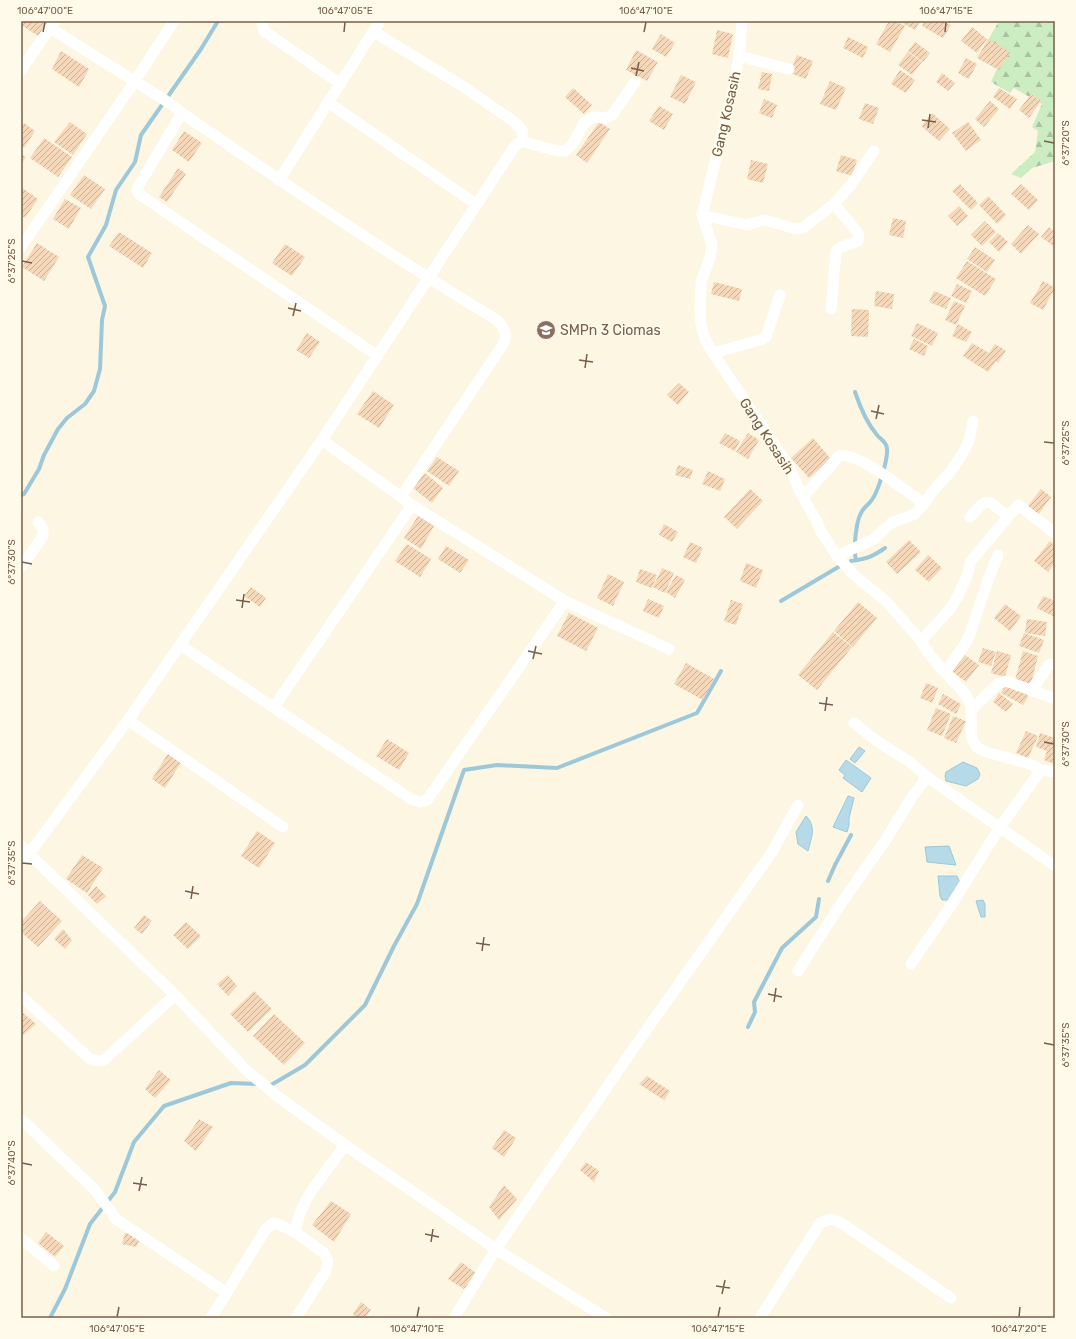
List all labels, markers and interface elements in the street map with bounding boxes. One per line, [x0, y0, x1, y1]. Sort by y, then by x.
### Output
text: 106°47'00"E [17, 5, 73, 17]
text: 106°47'05"E [317, 5, 373, 17]
text: 106°47'10"E [619, 5, 673, 17]
text: 106°47'15"E [919, 5, 973, 17]
street label: Gang Kosasih [708, 70, 745, 159]
text: 6°37'20"S [1060, 120, 1072, 166]
text: 6°37'25"S [6, 239, 18, 284]
school or university icon: SMPn 3 Ciomas [535, 319, 557, 341]
place label: SMPn 3 Ciomas [560, 322, 661, 339]
street label: Gang Kosasih [736, 395, 798, 478]
text: 6°37'25"S [1060, 421, 1072, 466]
text: 6°37'30"S [6, 539, 18, 585]
text: 6°37'30"S [1060, 721, 1072, 767]
text: 6°37'35"S [6, 840, 18, 886]
text: 6°37'35"S [1060, 1022, 1072, 1068]
text: 6°37'40"S [6, 1140, 18, 1186]
text: 106°47'05"E [89, 1323, 145, 1335]
text: 106°47'10"E [390, 1323, 444, 1335]
text: 106°47'15"E [691, 1323, 745, 1335]
text: 106°47'20"E [991, 1323, 1047, 1335]

